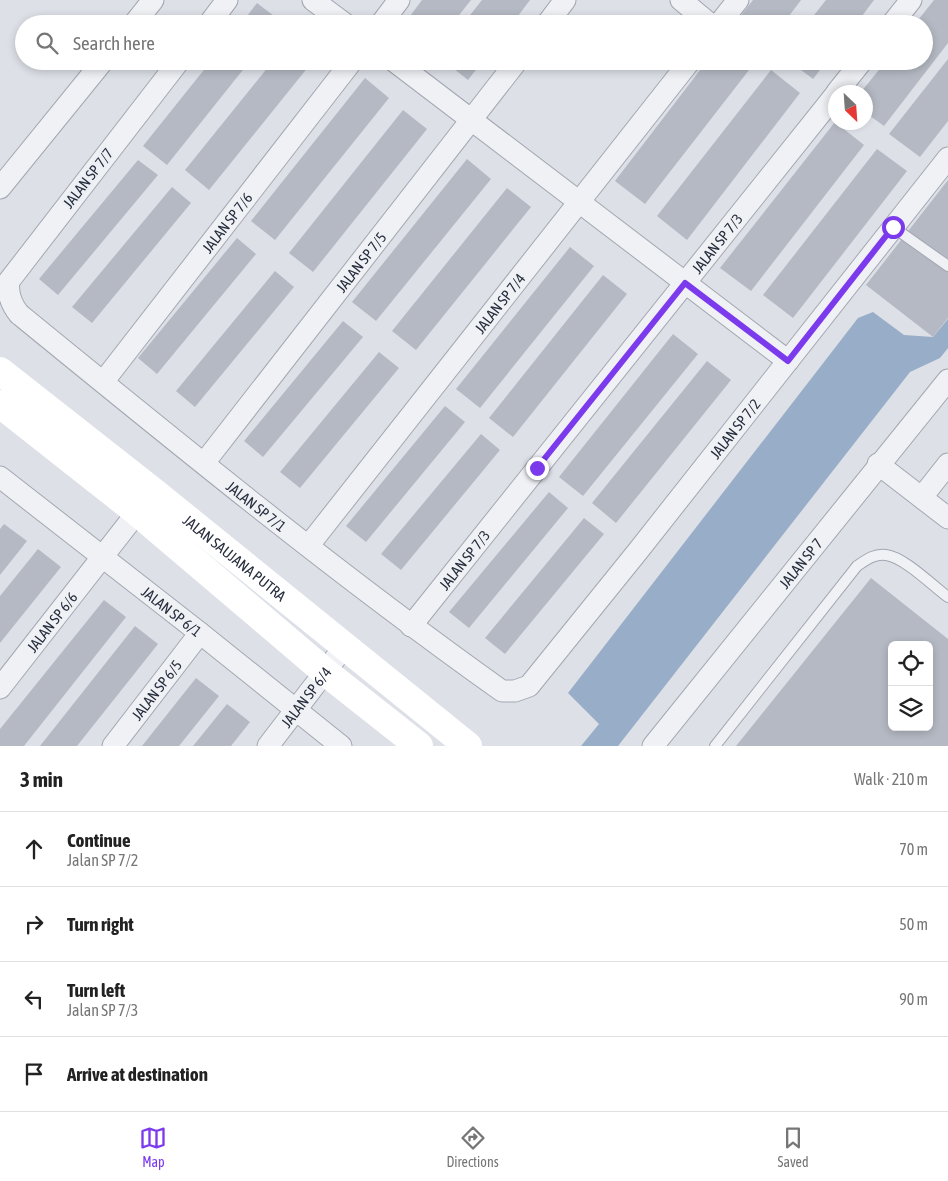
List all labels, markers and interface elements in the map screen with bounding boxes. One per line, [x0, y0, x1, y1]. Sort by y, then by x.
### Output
search box [15, 15, 933, 70]
icon: search [33, 29, 61, 57]
text: Search here [73, 32, 155, 54]
north arrow [828, 85, 873, 130]
street label: JALAN SP 7/7 [59, 145, 117, 211]
street label: JALAN SP 7/6 [198, 189, 255, 256]
street label: JALAN SP 7/3 [688, 210, 746, 276]
route start [882, 216, 905, 239]
street label: JALAN SP 7/5 [332, 228, 389, 295]
street label: JALAN SP 7/4 [471, 270, 528, 336]
street label: JALAN SP 7/2 [706, 395, 763, 462]
route end [526, 457, 549, 480]
street label: JALAN SP 7/1 [223, 477, 290, 535]
street label: JALAN SAUJANA PUTRA [180, 511, 290, 604]
street label: JALAN SP 7/3 [435, 526, 493, 593]
street label: JALAN SP 7 [775, 535, 826, 591]
street label: JALAN SP 6/1 [139, 582, 205, 640]
street label: JALAN SP 6/6 [23, 588, 80, 655]
map controls [888, 641, 933, 731]
button: locate [888, 641, 933, 686]
street label: JALAN SP 6/5 [128, 656, 185, 723]
street label: JALAN SP 6/4 [277, 663, 334, 730]
button: layers [888, 686, 933, 731]
text: 3 min [20, 767, 63, 791]
text: Walk · 210 m [854, 770, 928, 788]
text: Continue [67, 829, 131, 851]
icon: ahead [20, 835, 48, 863]
text: 70 m [899, 840, 928, 858]
text: Jalan SP 7/2 [67, 851, 138, 869]
icon: right [20, 910, 48, 938]
text: Turn right [67, 913, 134, 935]
text: 50 m [899, 915, 928, 933]
text: Turn left [67, 979, 125, 1001]
icon: left [20, 985, 48, 1013]
text: 90 m [899, 990, 928, 1008]
text: Jalan SP 7/3 [67, 1001, 138, 1019]
icon: arrive [20, 1060, 48, 1088]
text: Arrive at destination [67, 1063, 208, 1085]
tab: Map [139, 1124, 167, 1170]
tab: Directions [446, 1124, 499, 1170]
tab: Saved [778, 1124, 809, 1170]

